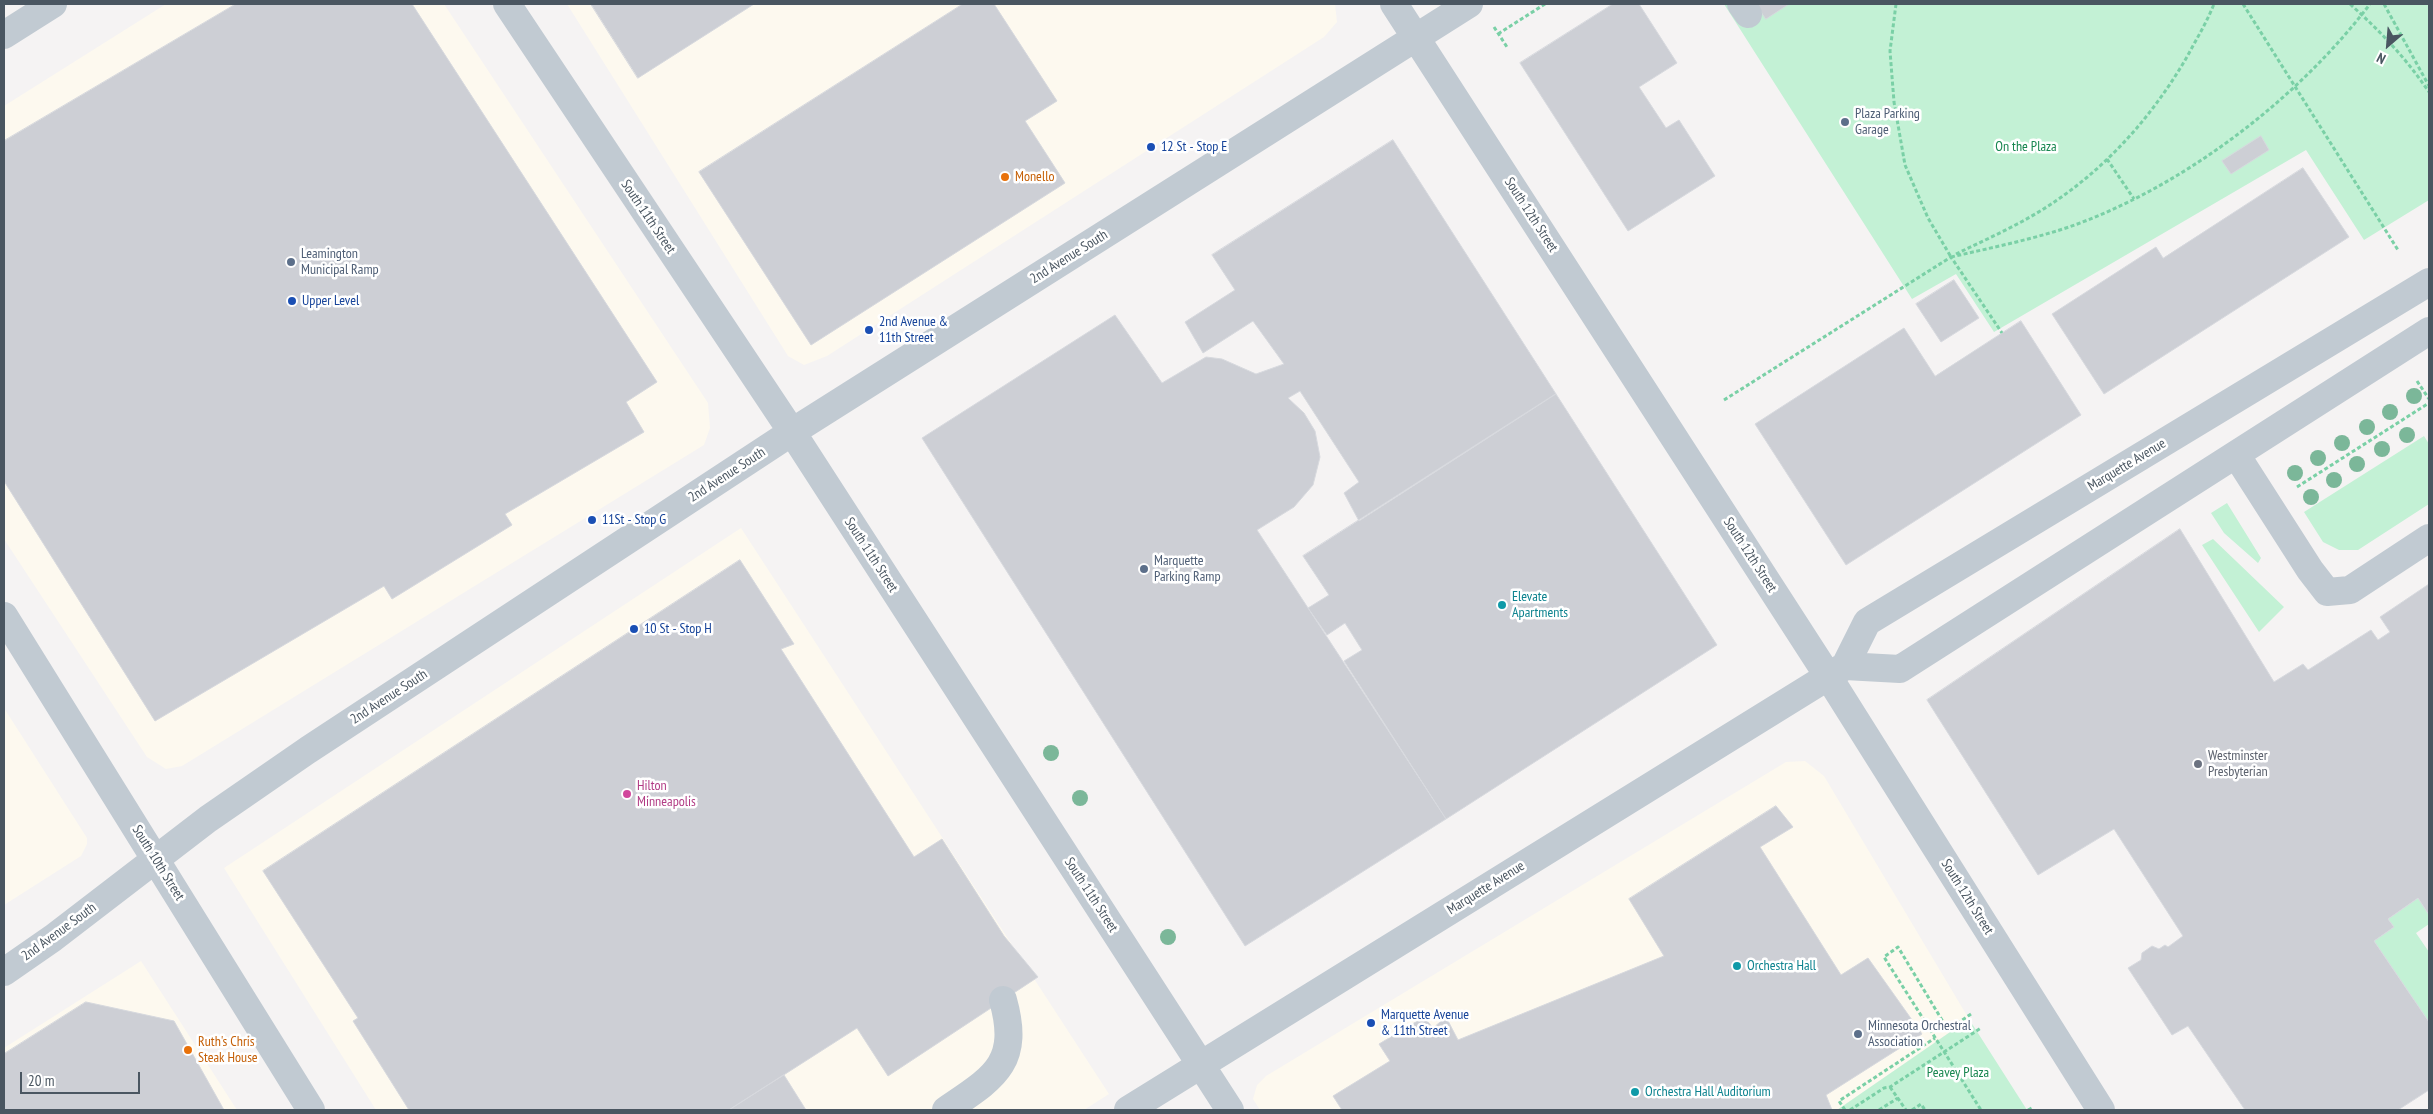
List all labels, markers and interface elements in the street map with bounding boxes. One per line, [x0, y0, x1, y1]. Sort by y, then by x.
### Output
north arrow [2363, 20, 2413, 70]
text: N [2374, 49, 2389, 68]
place label: Plaza Parking Garage [1855, 106, 1920, 138]
marker: Plaza Parking Garage [1839, 116, 1851, 128]
place label: 12 St - Stop E [1161, 139, 1227, 155]
park label: On the Plaza [1995, 139, 2057, 155]
marker: 12 St - Stop E [1145, 141, 1157, 153]
place label: Monello [1015, 169, 1054, 185]
marker: Monello [999, 171, 1011, 183]
street label: South 12th Street [1501, 175, 1561, 255]
street label: South 11th Street [617, 177, 679, 257]
street label: 2nd Avenue South [1027, 227, 1111, 287]
place label: Leamington Municipal Ramp [301, 246, 379, 278]
marker: Leamington Municipal Ramp [285, 256, 297, 268]
place label: Upper Level [302, 293, 359, 309]
marker: Upper Level [286, 295, 298, 307]
place label: 2nd Avenue & 11th Street [879, 314, 948, 347]
marker: 2nd Avenue & 11th Street [863, 324, 875, 336]
street label: Marquette Avenue [2085, 435, 2169, 495]
street label: 2nd Avenue South [686, 444, 768, 506]
place label: 11St - Stop G [602, 512, 666, 528]
marker: 11St - Stop G [586, 514, 598, 526]
street label: South 11th Street [841, 515, 901, 595]
street label: South 12th Street [1720, 515, 1780, 595]
place label: Marquette Parking Ramp [1154, 553, 1221, 586]
marker: Marquette Parking Ramp [1138, 563, 1150, 575]
place label: Elevate Apartments [1512, 589, 1568, 622]
marker: Elevate Apartments [1496, 599, 1508, 611]
place label: 10 St - Stop H [644, 621, 712, 637]
marker: 10 St - Stop H [628, 623, 640, 635]
street label: 2nd Avenue South [348, 666, 430, 728]
place label: Westminster Presbyterian [2208, 748, 2268, 780]
marker: Westminster Presbyterian [2192, 758, 2204, 770]
place label: Hilton Minneapolis [637, 778, 696, 810]
marker: Hilton Minneapolis [621, 788, 633, 800]
street label: South 10th Street [128, 822, 188, 904]
street label: South 11th Street [1061, 855, 1121, 935]
street label: South 12th Street [1937, 856, 1997, 938]
street label: Marquette Avenue [1444, 858, 1528, 918]
street label: 2nd Avenue South [18, 899, 100, 965]
place label: Orchestra Hall [1747, 958, 1816, 974]
marker: Orchestra Hall [1731, 960, 1743, 972]
place label: Marquette Avenue & 11th Street [1381, 1007, 1469, 1040]
marker: Marquette Avenue & 11th Street [1365, 1017, 1377, 1029]
place label: Minnesota Orchestral Association [1868, 1018, 1971, 1050]
marker: Minnesota Orchestral Association [1852, 1028, 1864, 1040]
place label: Ruth's Chris Steak House [198, 1034, 258, 1066]
marker: Ruth's Chris Steak House [182, 1044, 194, 1056]
scale bar [22, 1062, 142, 1094]
park label: Peavey Plaza [1927, 1065, 1989, 1081]
text: 20 m [28, 1071, 54, 1090]
place label: Orchestra Hall Auditorium [1645, 1084, 1771, 1100]
marker: Orchestra Hall Auditorium [1629, 1086, 1641, 1098]

